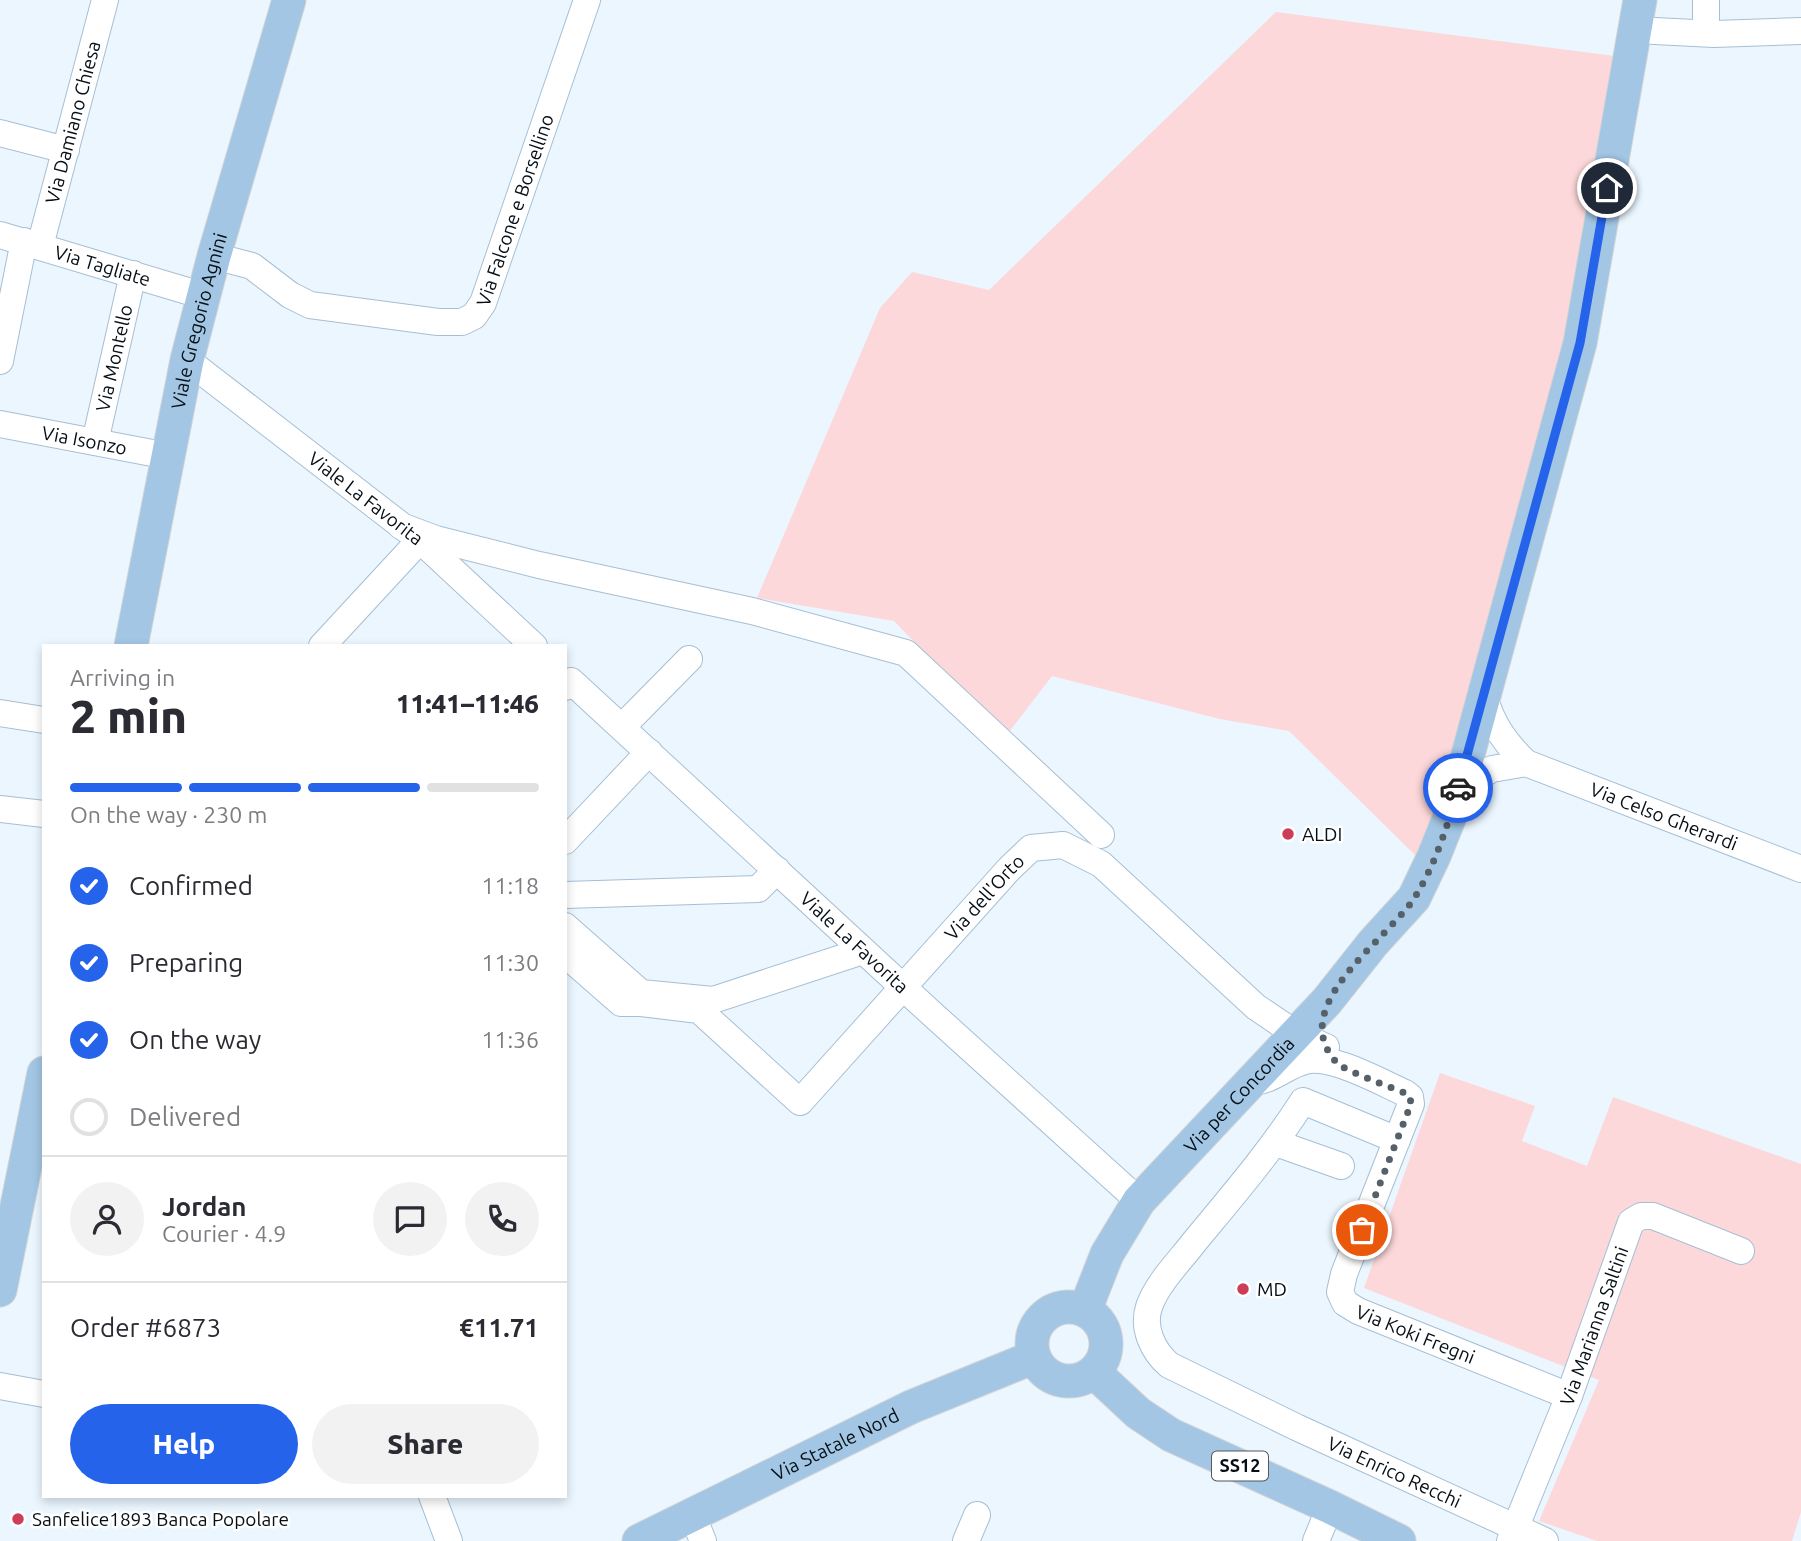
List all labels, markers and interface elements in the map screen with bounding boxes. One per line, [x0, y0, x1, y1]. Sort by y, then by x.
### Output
street label: Via Damiano Chiesa [41, 38, 105, 206]
street label: Via Falcone e Borsellino [472, 111, 558, 309]
pin [1577, 158, 1637, 218]
icon: home [1588, 169, 1626, 207]
street label: Viale Gregorio Agnini [167, 230, 231, 411]
street label: Via Tagliate [52, 241, 153, 290]
street label: Via Montello [91, 303, 137, 414]
street label: Via Isonzo [40, 421, 129, 459]
street label: Viale La Favorita [304, 447, 428, 549]
text: Arriving in [70, 665, 175, 690]
text: 11:41–11:46 [396, 689, 539, 718]
text: 2 min [70, 690, 187, 742]
courier [1423, 753, 1493, 823]
icon: car [1439, 769, 1477, 807]
street label: Via Celso Gherardi [1587, 778, 1741, 855]
text: On the way · 230 m [70, 802, 267, 827]
place label: ALDI [1302, 823, 1342, 845]
marker: ALDI [1280, 826, 1296, 842]
street label: Via dell'Orto [940, 850, 1029, 944]
icon: check [70, 867, 108, 905]
text: Confirmed [129, 871, 253, 900]
text: 11:18 [481, 873, 539, 898]
street label: Viale La Favorita [796, 887, 913, 998]
icon: check [70, 944, 108, 982]
text: Preparing [129, 948, 243, 977]
text: 11:30 [481, 950, 539, 975]
icon: check [70, 1021, 108, 1059]
text: On the way [129, 1025, 261, 1054]
text: 11:36 [481, 1027, 539, 1052]
street label: Via per Concordia [1179, 1032, 1299, 1157]
text: Delivered [129, 1102, 241, 1131]
button: person [70, 1182, 144, 1256]
button: chat [373, 1182, 447, 1256]
button: phone [465, 1182, 539, 1256]
text: Jordan [162, 1192, 247, 1221]
pin [1332, 1200, 1392, 1260]
icon: bag [1343, 1211, 1381, 1249]
text: Courier · 4.9 [162, 1221, 286, 1246]
street label: Via Marianna Saltini [1555, 1243, 1632, 1409]
place label: MD [1257, 1278, 1287, 1300]
marker: MD [1235, 1281, 1251, 1297]
street label: Via Koki Fregni [1353, 1300, 1478, 1368]
text: Order #6873 [70, 1313, 221, 1342]
text: €11.71 [459, 1313, 539, 1342]
button: Help [70, 1404, 298, 1484]
button: Share [312, 1404, 539, 1484]
street label: Via Statale Nord [768, 1404, 903, 1485]
street label: Via Enrico Recchi [1324, 1432, 1465, 1512]
road number: SS12 [1212, 1451, 1268, 1480]
place label: Sanfelice1893 Banca Popolare [32, 1508, 289, 1530]
marker: Sanfelice1893 Banca Popolare [10, 1511, 26, 1527]

